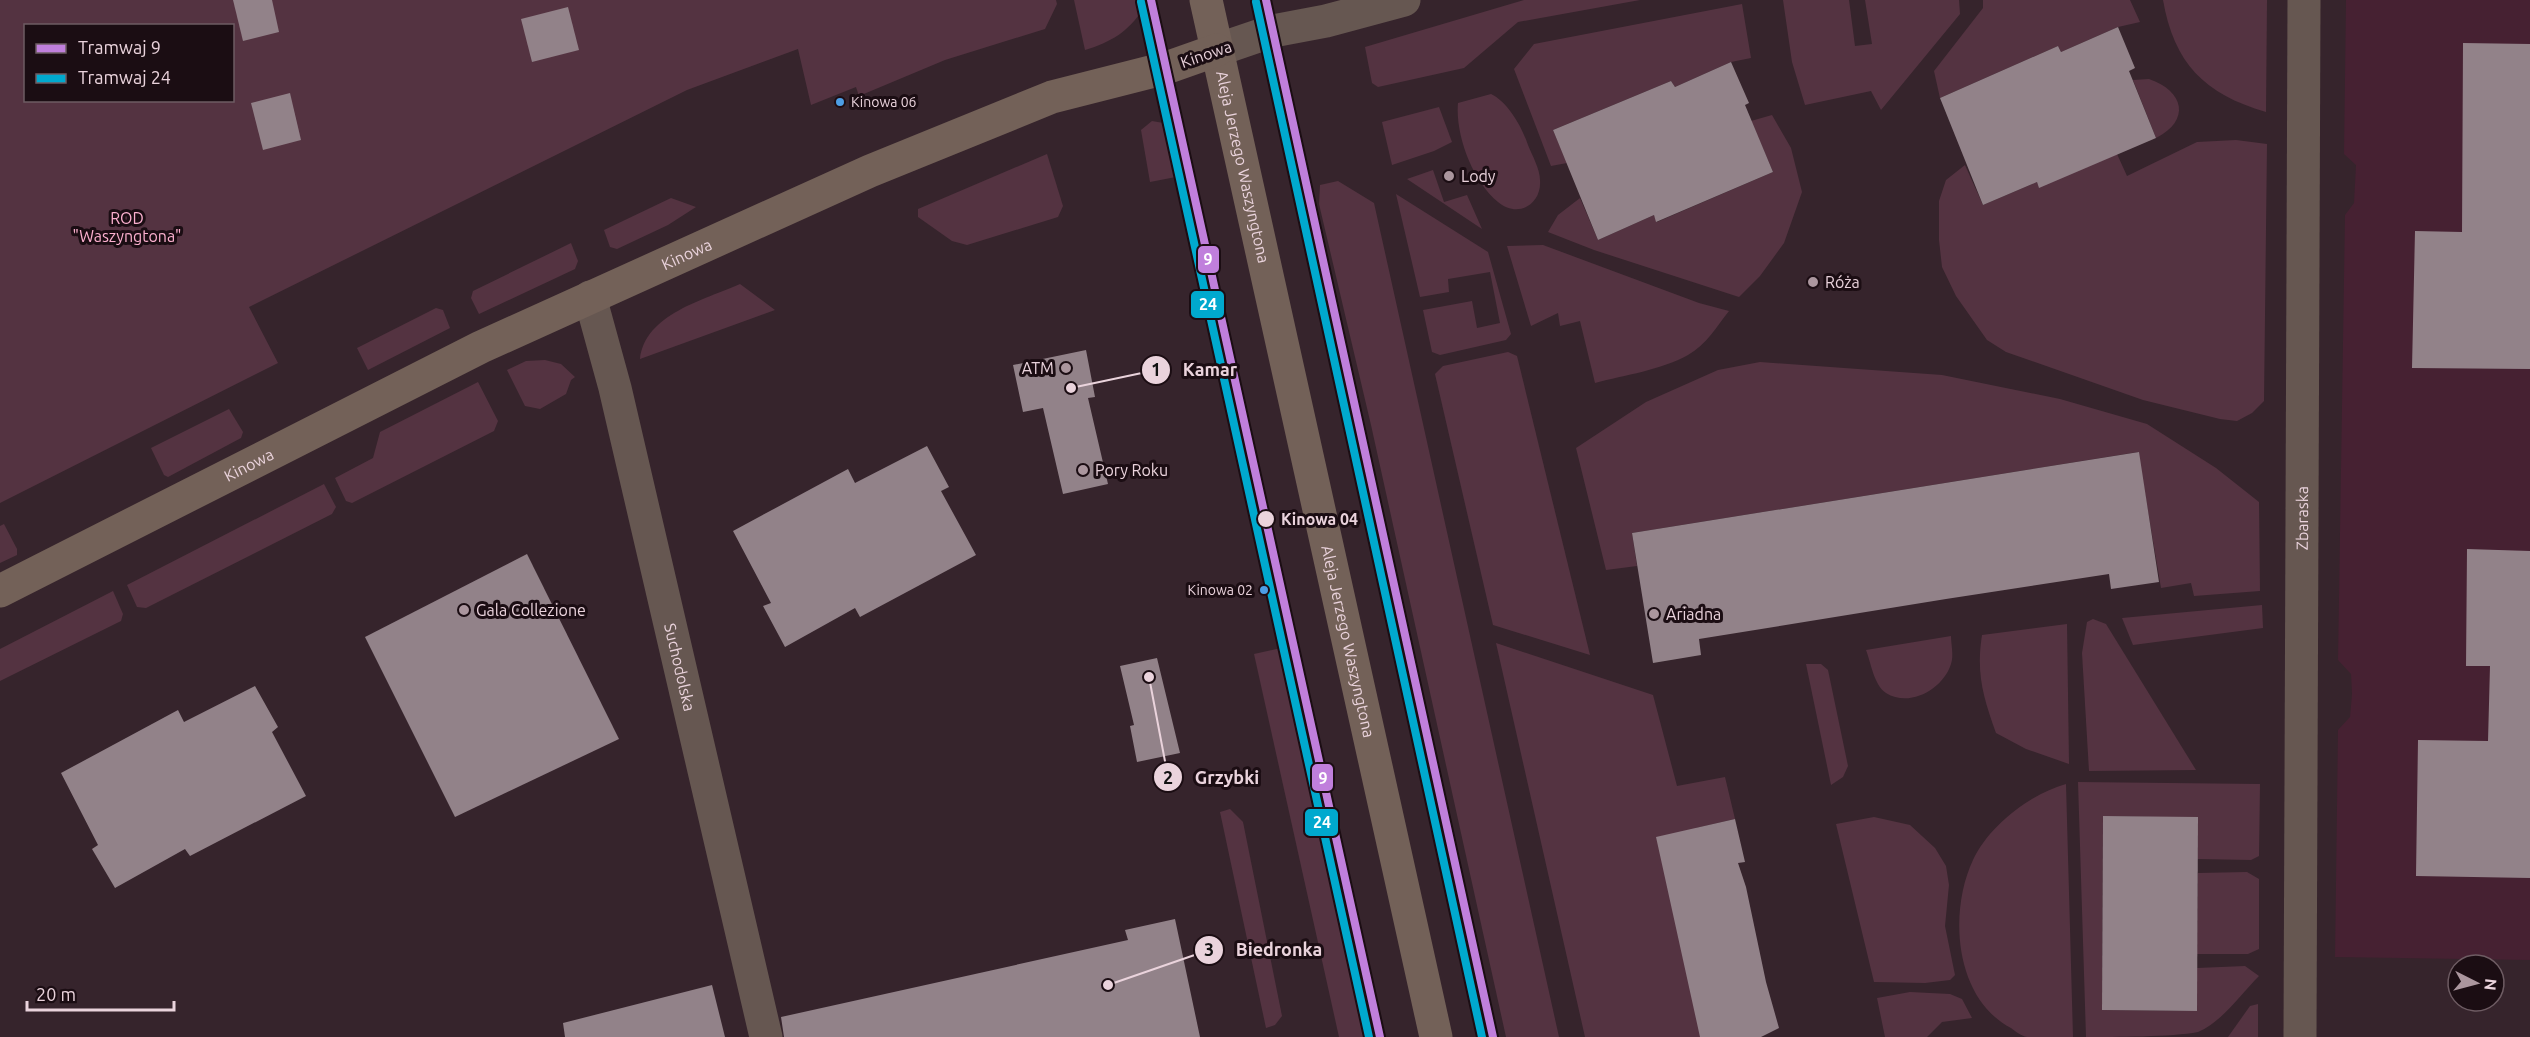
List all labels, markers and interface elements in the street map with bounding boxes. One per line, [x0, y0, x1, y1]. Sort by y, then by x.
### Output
legend [24, 24, 234, 102]
text: Tramwaj 9 [78, 37, 161, 57]
street label: Kinowa [1178, 37, 1234, 71]
text: Tramwaj 24 [78, 67, 171, 87]
street label: Aleja Jerzego Waszyngtona [1213, 69, 1273, 265]
place label: Kinowa 06 [851, 94, 917, 110]
marker: Kinowa 06 [834, 96, 846, 108]
place label: Lody [1461, 167, 1496, 185]
marker: Lody [1442, 169, 1456, 183]
park label: ROD "Waszyngtona" [73, 209, 181, 245]
street label: Kinowa [659, 235, 714, 273]
line badge: 9 [1197, 245, 1220, 274]
text: 9 [1203, 250, 1213, 268]
place label: Róża [1825, 273, 1860, 291]
marker: Róża [1806, 275, 1820, 289]
line badge: 24 [1190, 290, 1225, 319]
text: 24 [1199, 295, 1217, 313]
callout: Kamar [1141, 352, 1249, 388]
place label: ATM [1022, 359, 1054, 377]
text: 1 [1151, 359, 1161, 379]
text: Kamar [1183, 359, 1238, 379]
marker: ATM [1059, 361, 1073, 375]
street label: Kinowa [221, 445, 277, 485]
place label: Pory Roku [1095, 461, 1168, 479]
marker: Pory Roku [1076, 463, 1090, 477]
street label: Zbaraska [2293, 486, 2311, 550]
marker: Kinowa 04 [1256, 509, 1276, 529]
place label: Kinowa 04 [1281, 510, 1358, 528]
street label: Aleja Jerzego Waszyngtona [1318, 544, 1378, 739]
place label: Kinowa 02 [1188, 582, 1253, 598]
marker: Kinowa 02 [1258, 584, 1270, 596]
place label: Gala Collezione [476, 601, 586, 619]
marker: Gala Collezione [457, 603, 471, 617]
place label: Ariadna [1666, 605, 1721, 623]
marker: Ariadna [1647, 607, 1661, 621]
street label: Suchodolska [661, 621, 699, 713]
callout: Grzybki [1153, 759, 1271, 795]
line badge: 9 [1311, 763, 1334, 792]
text: 2 [1163, 767, 1173, 787]
text: Grzybki [1195, 767, 1259, 787]
text: 9 [1318, 769, 1328, 787]
line badge: 24 [1304, 808, 1339, 837]
text: 24 [1313, 813, 1331, 831]
callout: Biedronka [1194, 932, 1334, 968]
text: 3 [1204, 939, 1214, 959]
text: Biedronka [1236, 939, 1322, 959]
north arrow [2446, 953, 2506, 1013]
scale bar [27, 974, 174, 1012]
text: N [2481, 978, 2500, 991]
text: 20 m [36, 984, 76, 1004]

